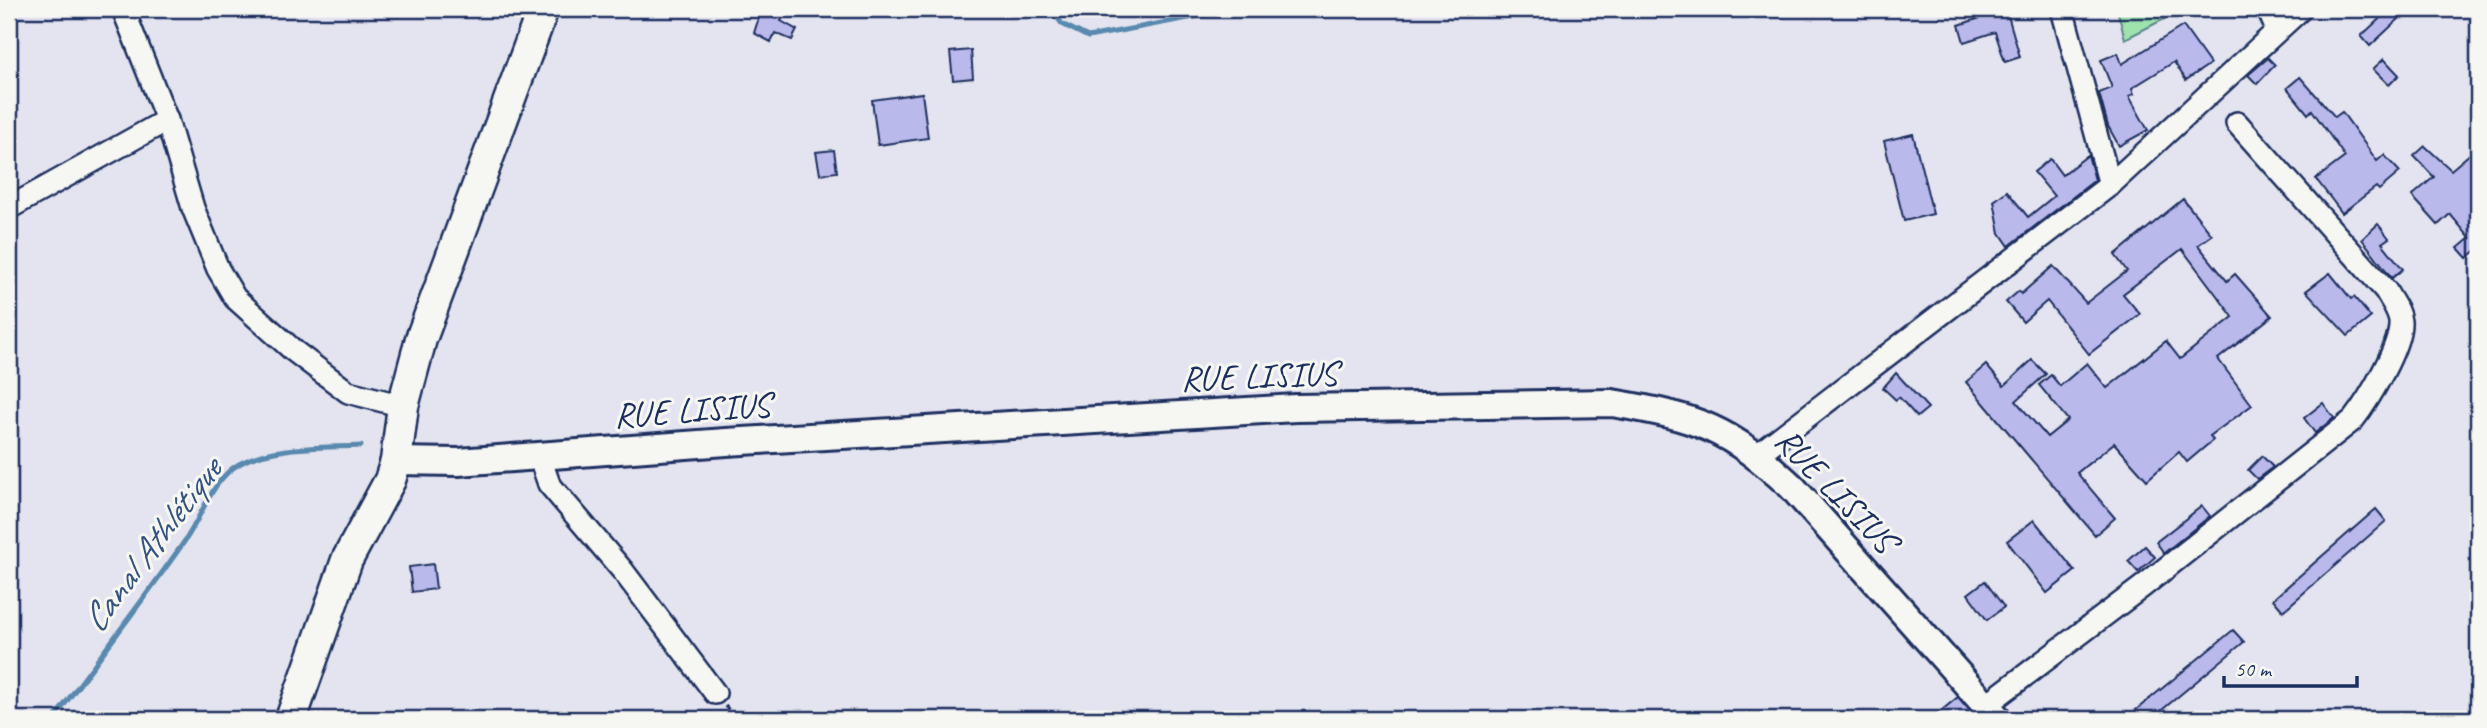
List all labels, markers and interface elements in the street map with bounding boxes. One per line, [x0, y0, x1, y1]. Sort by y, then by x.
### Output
street label: RUE LISIUS [1180, 351, 1345, 401]
street label: RUE LISIUS [612, 382, 779, 438]
street label: RUE LISIUS [1765, 418, 1911, 567]
water label: Canal Athlétique [70, 445, 235, 641]
scale bar [2224, 644, 2358, 688]
text: 50 m [2235, 656, 2273, 682]

